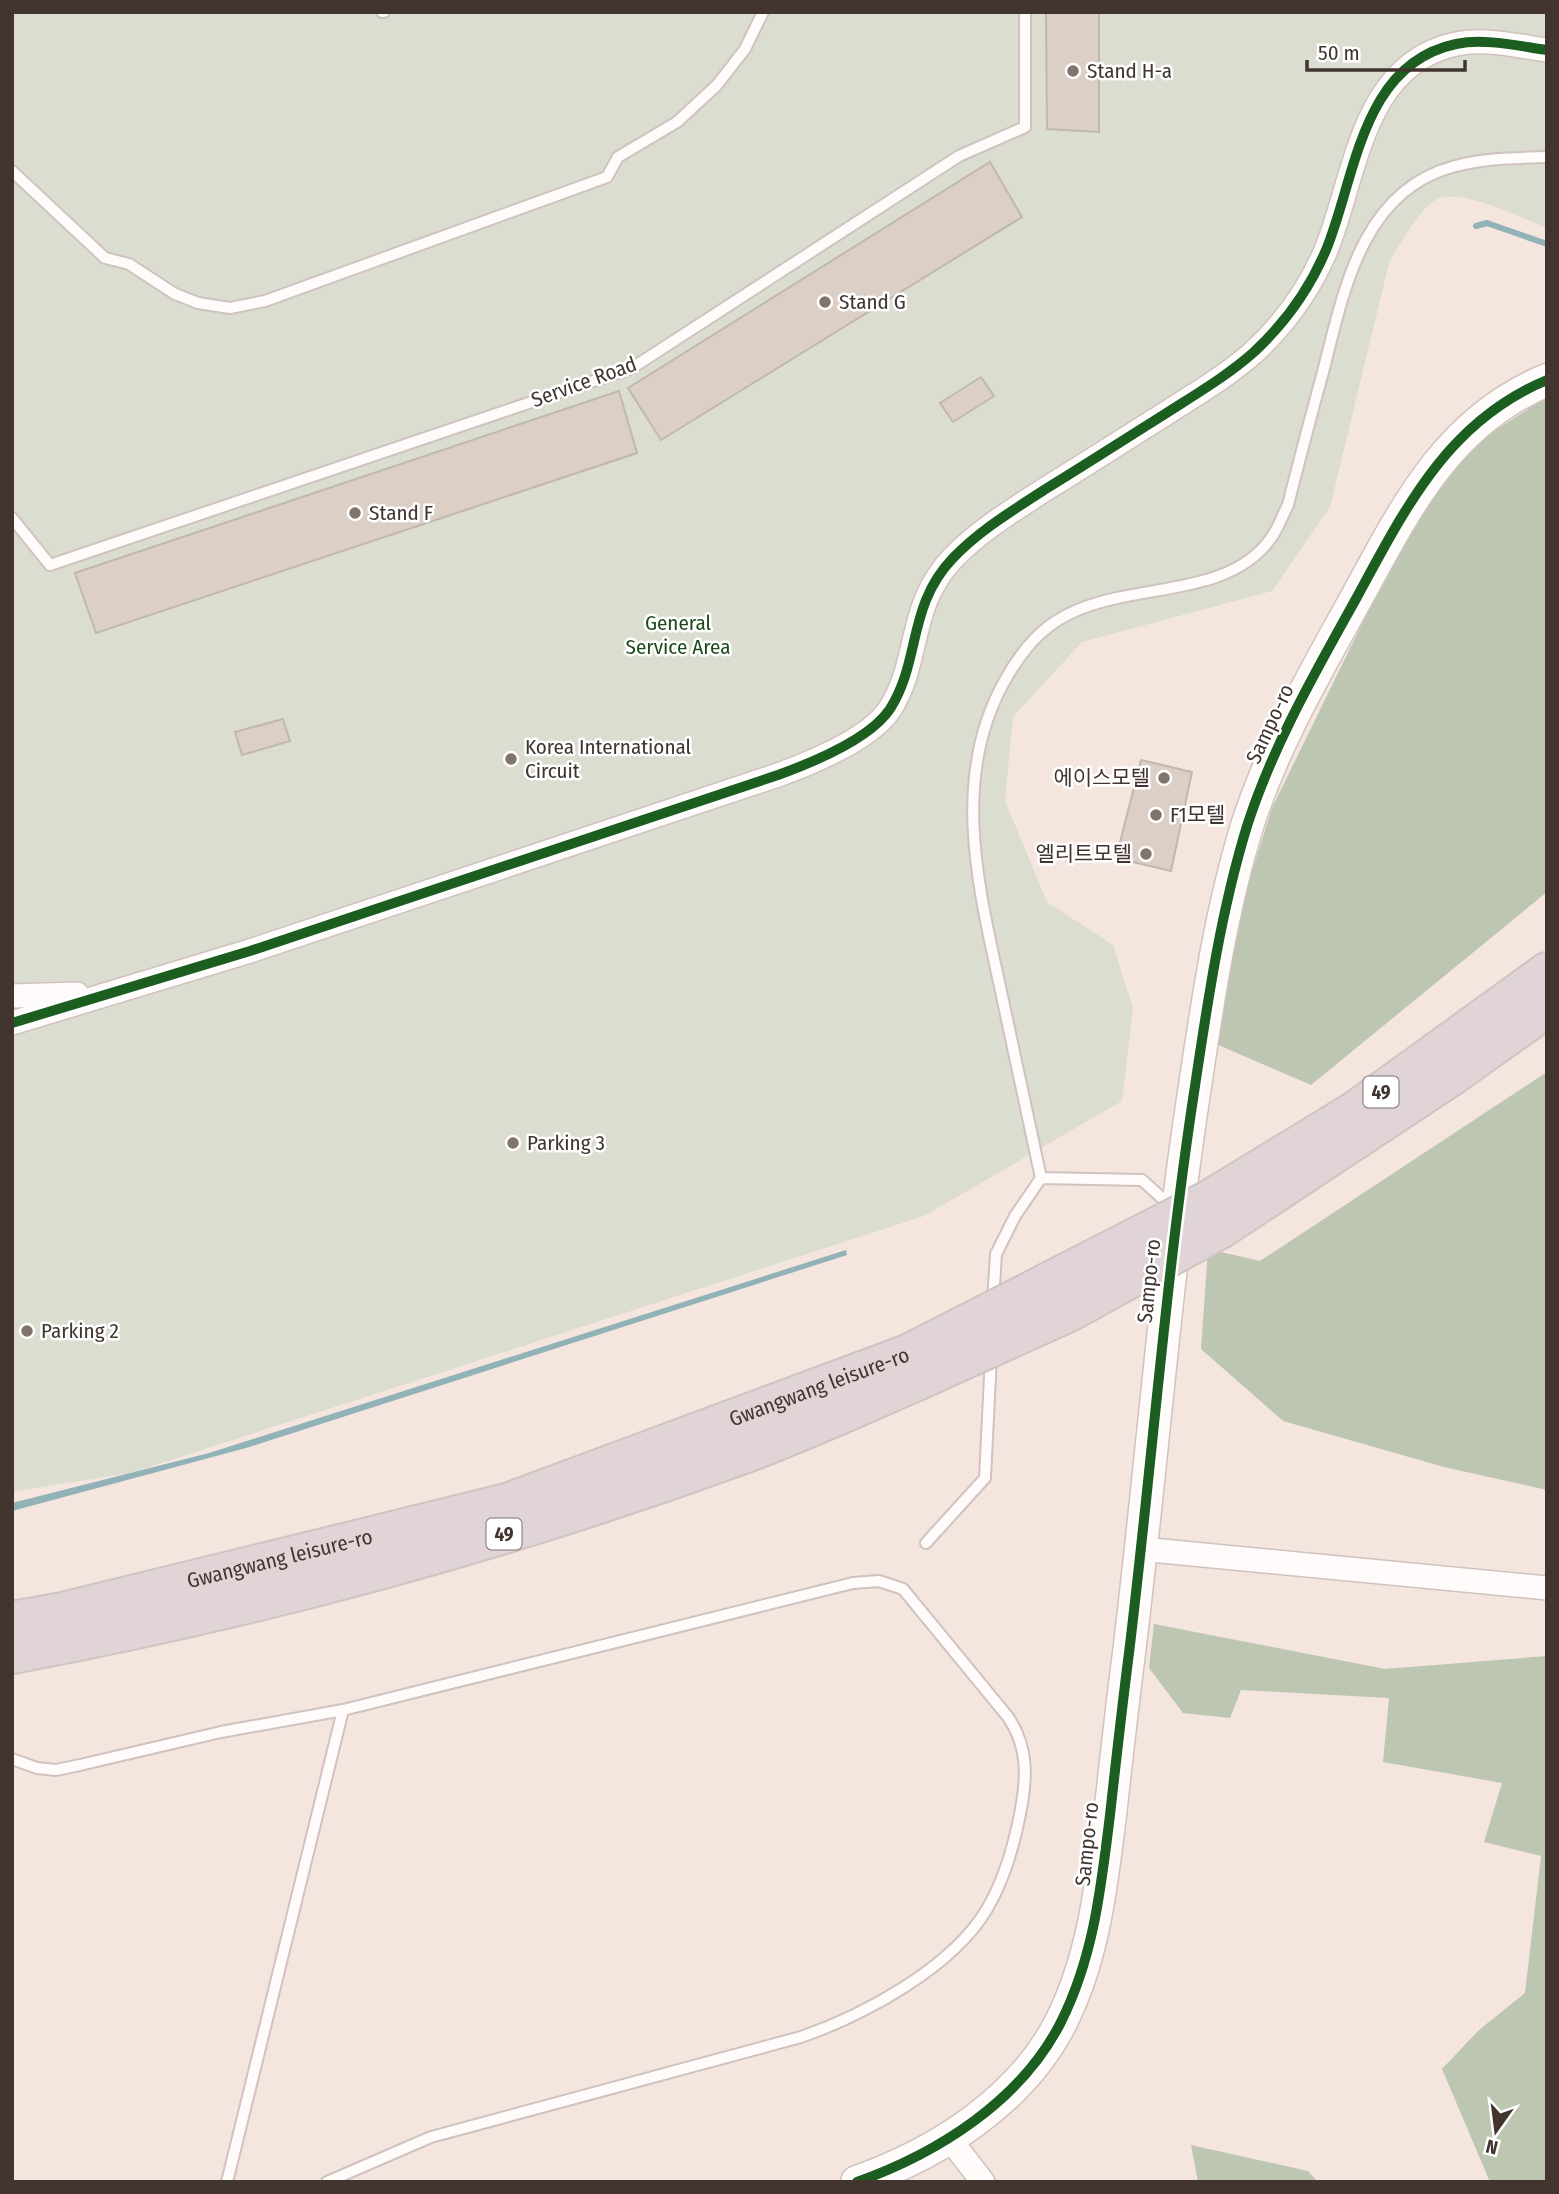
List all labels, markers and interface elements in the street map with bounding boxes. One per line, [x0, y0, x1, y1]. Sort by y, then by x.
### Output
scale bar [1307, 28, 1464, 72]
text: 50 m [1318, 40, 1360, 66]
place label: Stand H-a [1087, 58, 1172, 84]
marker: Stand H-a [1065, 63, 1081, 79]
place label: Stand G [839, 289, 906, 315]
marker: Stand G [817, 294, 833, 310]
street label: Service Road [528, 351, 640, 413]
place label: Stand F [369, 500, 433, 526]
marker: Stand F [347, 505, 363, 521]
park label: General Service Area [626, 610, 730, 660]
street label: Sampo-ro [1240, 680, 1300, 768]
place label: Korea International Circuit [525, 734, 692, 784]
marker: Korea International Circuit [503, 751, 519, 767]
place label: 에이스모텔 [1053, 765, 1150, 791]
marker: 에이스모텔 [1156, 770, 1172, 786]
place label: F1모텔 [1170, 802, 1225, 828]
marker: F1모텔 [1148, 807, 1164, 823]
place label: 엘리트모텔 [1035, 841, 1132, 867]
marker: 엘리트모텔 [1138, 846, 1154, 862]
road number: 49 [1364, 1076, 1398, 1108]
place label: Parking 3 [527, 1130, 605, 1156]
marker: Parking 3 [505, 1135, 521, 1151]
street label: Sampo-ro [1132, 1238, 1166, 1324]
place label: Parking 2 [41, 1318, 119, 1344]
marker: Parking 2 [19, 1323, 35, 1339]
street label: Gwangwang leisure-ro [726, 1342, 913, 1432]
road number: 49 [486, 1518, 522, 1550]
street label: Gwangwang leisure-ro [184, 1523, 375, 1594]
street label: Sampo-ro [1070, 1801, 1104, 1887]
north arrow [1461, 2096, 1531, 2166]
text: N [1484, 2134, 1500, 2160]

